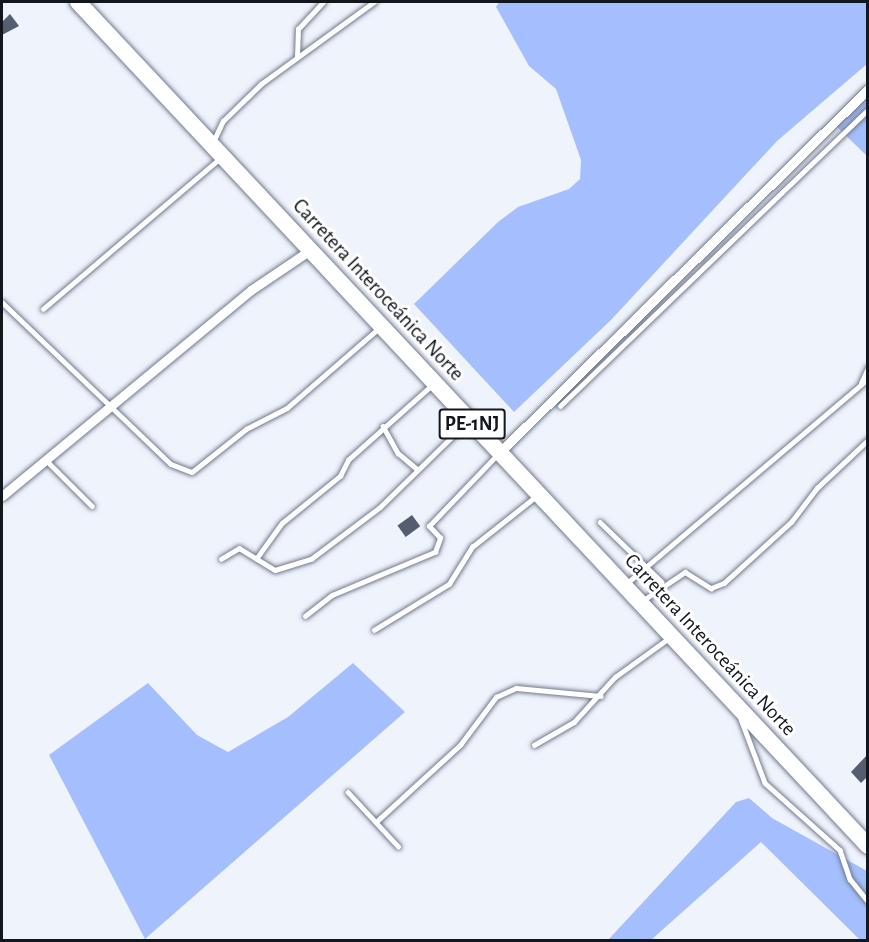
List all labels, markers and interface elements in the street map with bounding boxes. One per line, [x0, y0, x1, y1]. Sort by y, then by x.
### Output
street label: Carretera Interoceánica Norte [287, 194, 469, 386]
road number: PE-1NJ [438, 407, 506, 441]
street label: Carretera Interoceánica Norte [619, 549, 801, 741]

